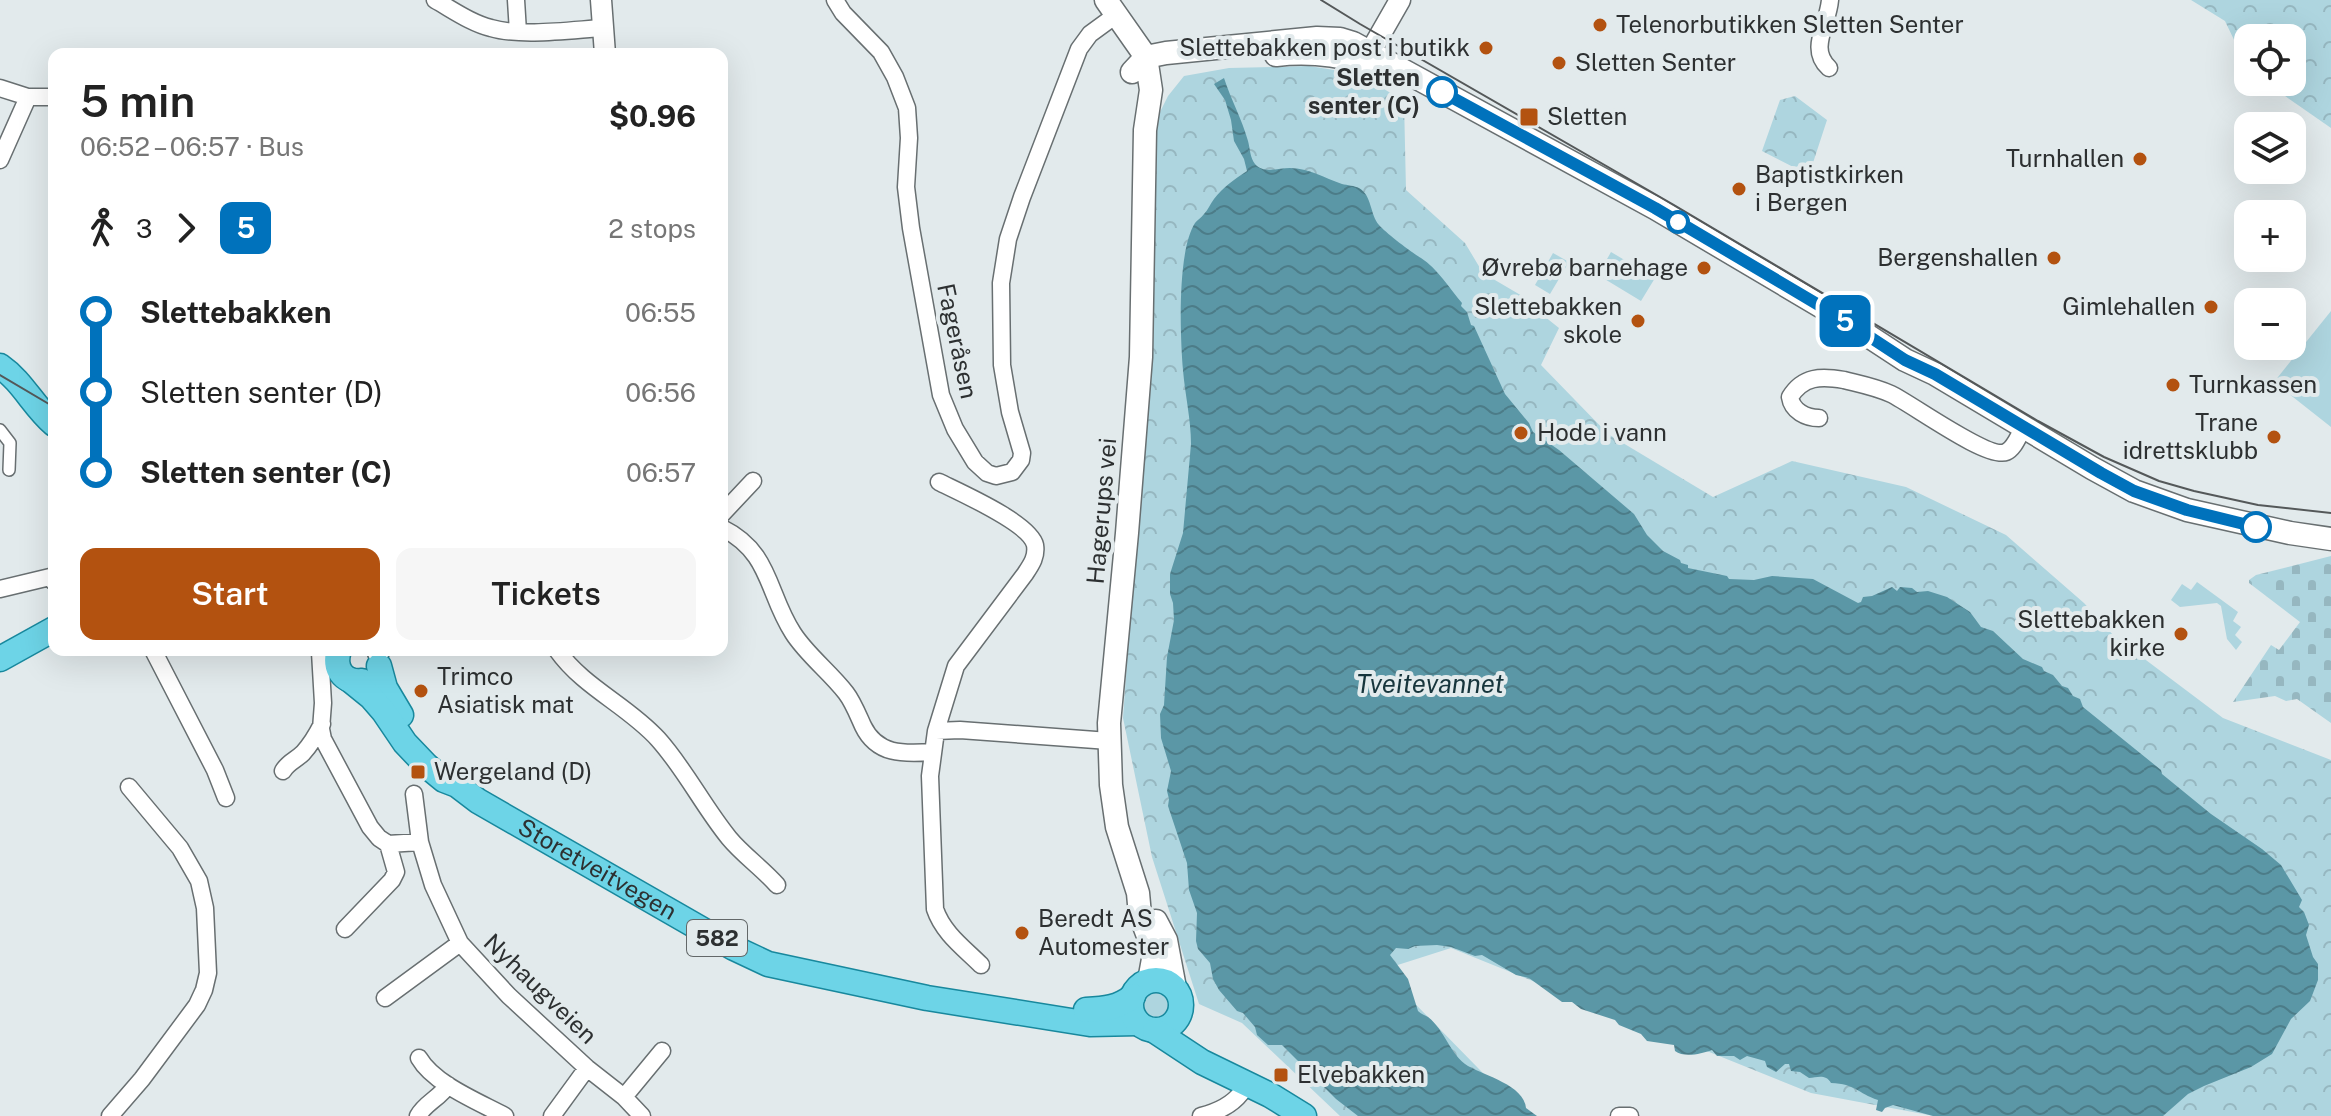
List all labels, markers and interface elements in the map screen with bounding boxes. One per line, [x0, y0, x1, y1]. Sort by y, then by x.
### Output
place label: Telenorbutikken Sletten Senter [1616, 10, 1964, 38]
marker: Telenorbutikken Sletten Senter [1591, 16, 1609, 34]
map controls [2234, 24, 2306, 360]
button: locate [2234, 24, 2306, 96]
place label: Slettebakken post i butikk [1179, 33, 1470, 61]
marker: Slettebakken post i butikk [1477, 39, 1495, 57]
place label: Sletten Senter [1575, 48, 1736, 76]
marker: Sletten Senter [1550, 54, 1568, 72]
place label: Sletten senter (C) [1308, 63, 1420, 119]
text: 5 min [80, 75, 195, 127]
marker: Sletten senter (C) [1427, 77, 1457, 107]
text: $0.96 [609, 98, 696, 134]
place label: Sletten [1547, 102, 1627, 130]
marker: Sletten [1518, 106, 1540, 128]
button: layers [2234, 112, 2306, 184]
text: 06:52 – 06:57 · Bus [80, 131, 304, 162]
place label: Turnhallen [2006, 144, 2124, 172]
marker: Turnhallen [2131, 150, 2149, 168]
place label: Baptistkirken i Bergen [1755, 160, 1904, 216]
marker: Baptistkirken i Bergen [1730, 180, 1748, 198]
button: + [2234, 200, 2306, 272]
icon: walk [80, 206, 124, 250]
icon: forward [164, 206, 208, 250]
text: 5 [236, 211, 255, 244]
unlabelled marker [1667, 211, 1689, 233]
text: 3 [136, 213, 152, 244]
text: 2 stops [608, 213, 696, 244]
place label: Bergenshallen [1877, 243, 2038, 271]
marker: Bergenshallen [2045, 249, 2063, 267]
place label: Øvrebø barnehage [1482, 253, 1688, 281]
marker: Øvrebø barnehage [1695, 259, 1713, 277]
street label: Fageråsen [932, 281, 984, 401]
button: − [2234, 288, 2306, 360]
place label: Slettebakken skole [1474, 292, 1622, 348]
place label: Gimlehallen [2062, 292, 2195, 320]
text: Slettebakken [140, 294, 332, 330]
line badge: 5 [1819, 295, 1871, 347]
text: 06:55 [625, 297, 696, 328]
marker: Gimlehallen [2202, 298, 2220, 316]
text: 5 [1836, 304, 1854, 337]
marker: Slettebakken skole [1629, 312, 1647, 330]
place label: Turnkassen [2189, 370, 2317, 398]
text: Sletten senter (D) [140, 374, 383, 410]
marker: Turnkassen [2164, 376, 2182, 394]
text: 06:56 [625, 377, 696, 408]
place label: Trane idrettsklubb [2123, 408, 2258, 464]
place label: Hode i vann [1537, 418, 1667, 446]
marker: Hode i vann [1512, 424, 1530, 442]
marker: Trane idrettsklubb [2265, 428, 2283, 446]
street label: Hagerups vei [1081, 437, 1121, 585]
text: Sletten senter (C) [140, 454, 392, 490]
text: 06:57 [626, 457, 696, 488]
unlabelled marker [2241, 512, 2271, 542]
button: Start [80, 548, 380, 640]
button: Tickets [396, 548, 696, 640]
place label: Slettebakken kirke [2017, 605, 2165, 661]
marker: Slettebakken kirke [2172, 625, 2190, 643]
place label: Trimco Asiatisk mat [437, 662, 574, 718]
water label: Tveitevannet [1356, 668, 1504, 699]
marker: Trimco Asiatisk mat [412, 682, 430, 700]
place label: Wergeland (D) [434, 757, 592, 785]
marker: Wergeland (D) [409, 763, 427, 781]
street label: Storetveitvegen [514, 812, 682, 925]
place label: Beredt AS Automester [1038, 904, 1170, 960]
road number: 582 [687, 920, 747, 956]
marker: Beredt AS Automester [1013, 924, 1031, 942]
street label: Nyhaugveien [479, 928, 603, 1049]
place label: Elvebakken [1297, 1060, 1425, 1088]
marker: Elvebakken [1272, 1066, 1290, 1084]

